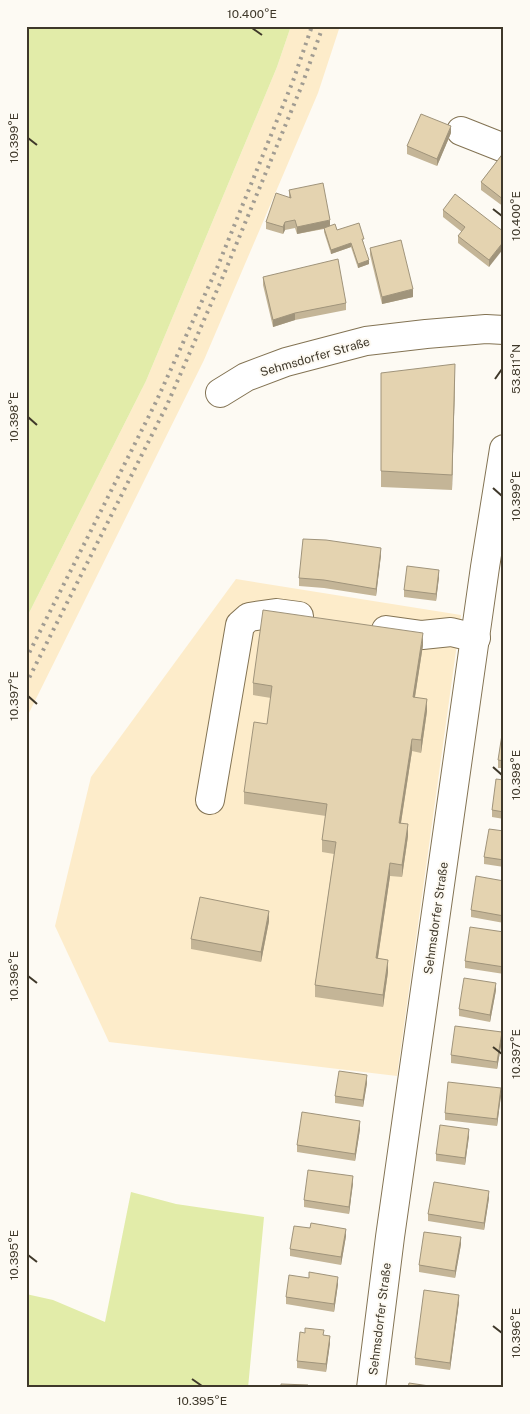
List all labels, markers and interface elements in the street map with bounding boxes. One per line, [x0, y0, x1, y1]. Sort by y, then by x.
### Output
text: 10.400°E [227, 7, 277, 21]
text: 10.399°E [7, 113, 21, 163]
text: 10.400°E [509, 191, 523, 241]
street label: Sehmsdorfer Straße [259, 335, 372, 379]
text: 53.811°N [509, 344, 523, 394]
text: 10.398°E [7, 392, 21, 442]
text: 10.399°E [509, 471, 523, 521]
text: 10.397°E [7, 671, 21, 721]
text: 10.398°E [509, 750, 523, 800]
street label: Sehmsdorfer Straße [421, 861, 451, 975]
text: 10.396°E [7, 951, 21, 1001]
text: 10.397°E [509, 1029, 523, 1079]
text: 10.395°E [7, 1230, 21, 1280]
street label: Sehmsdorfer Straße [366, 1262, 394, 1376]
text: 10.396°E [509, 1308, 523, 1358]
text: 10.395°E [177, 1394, 227, 1408]

